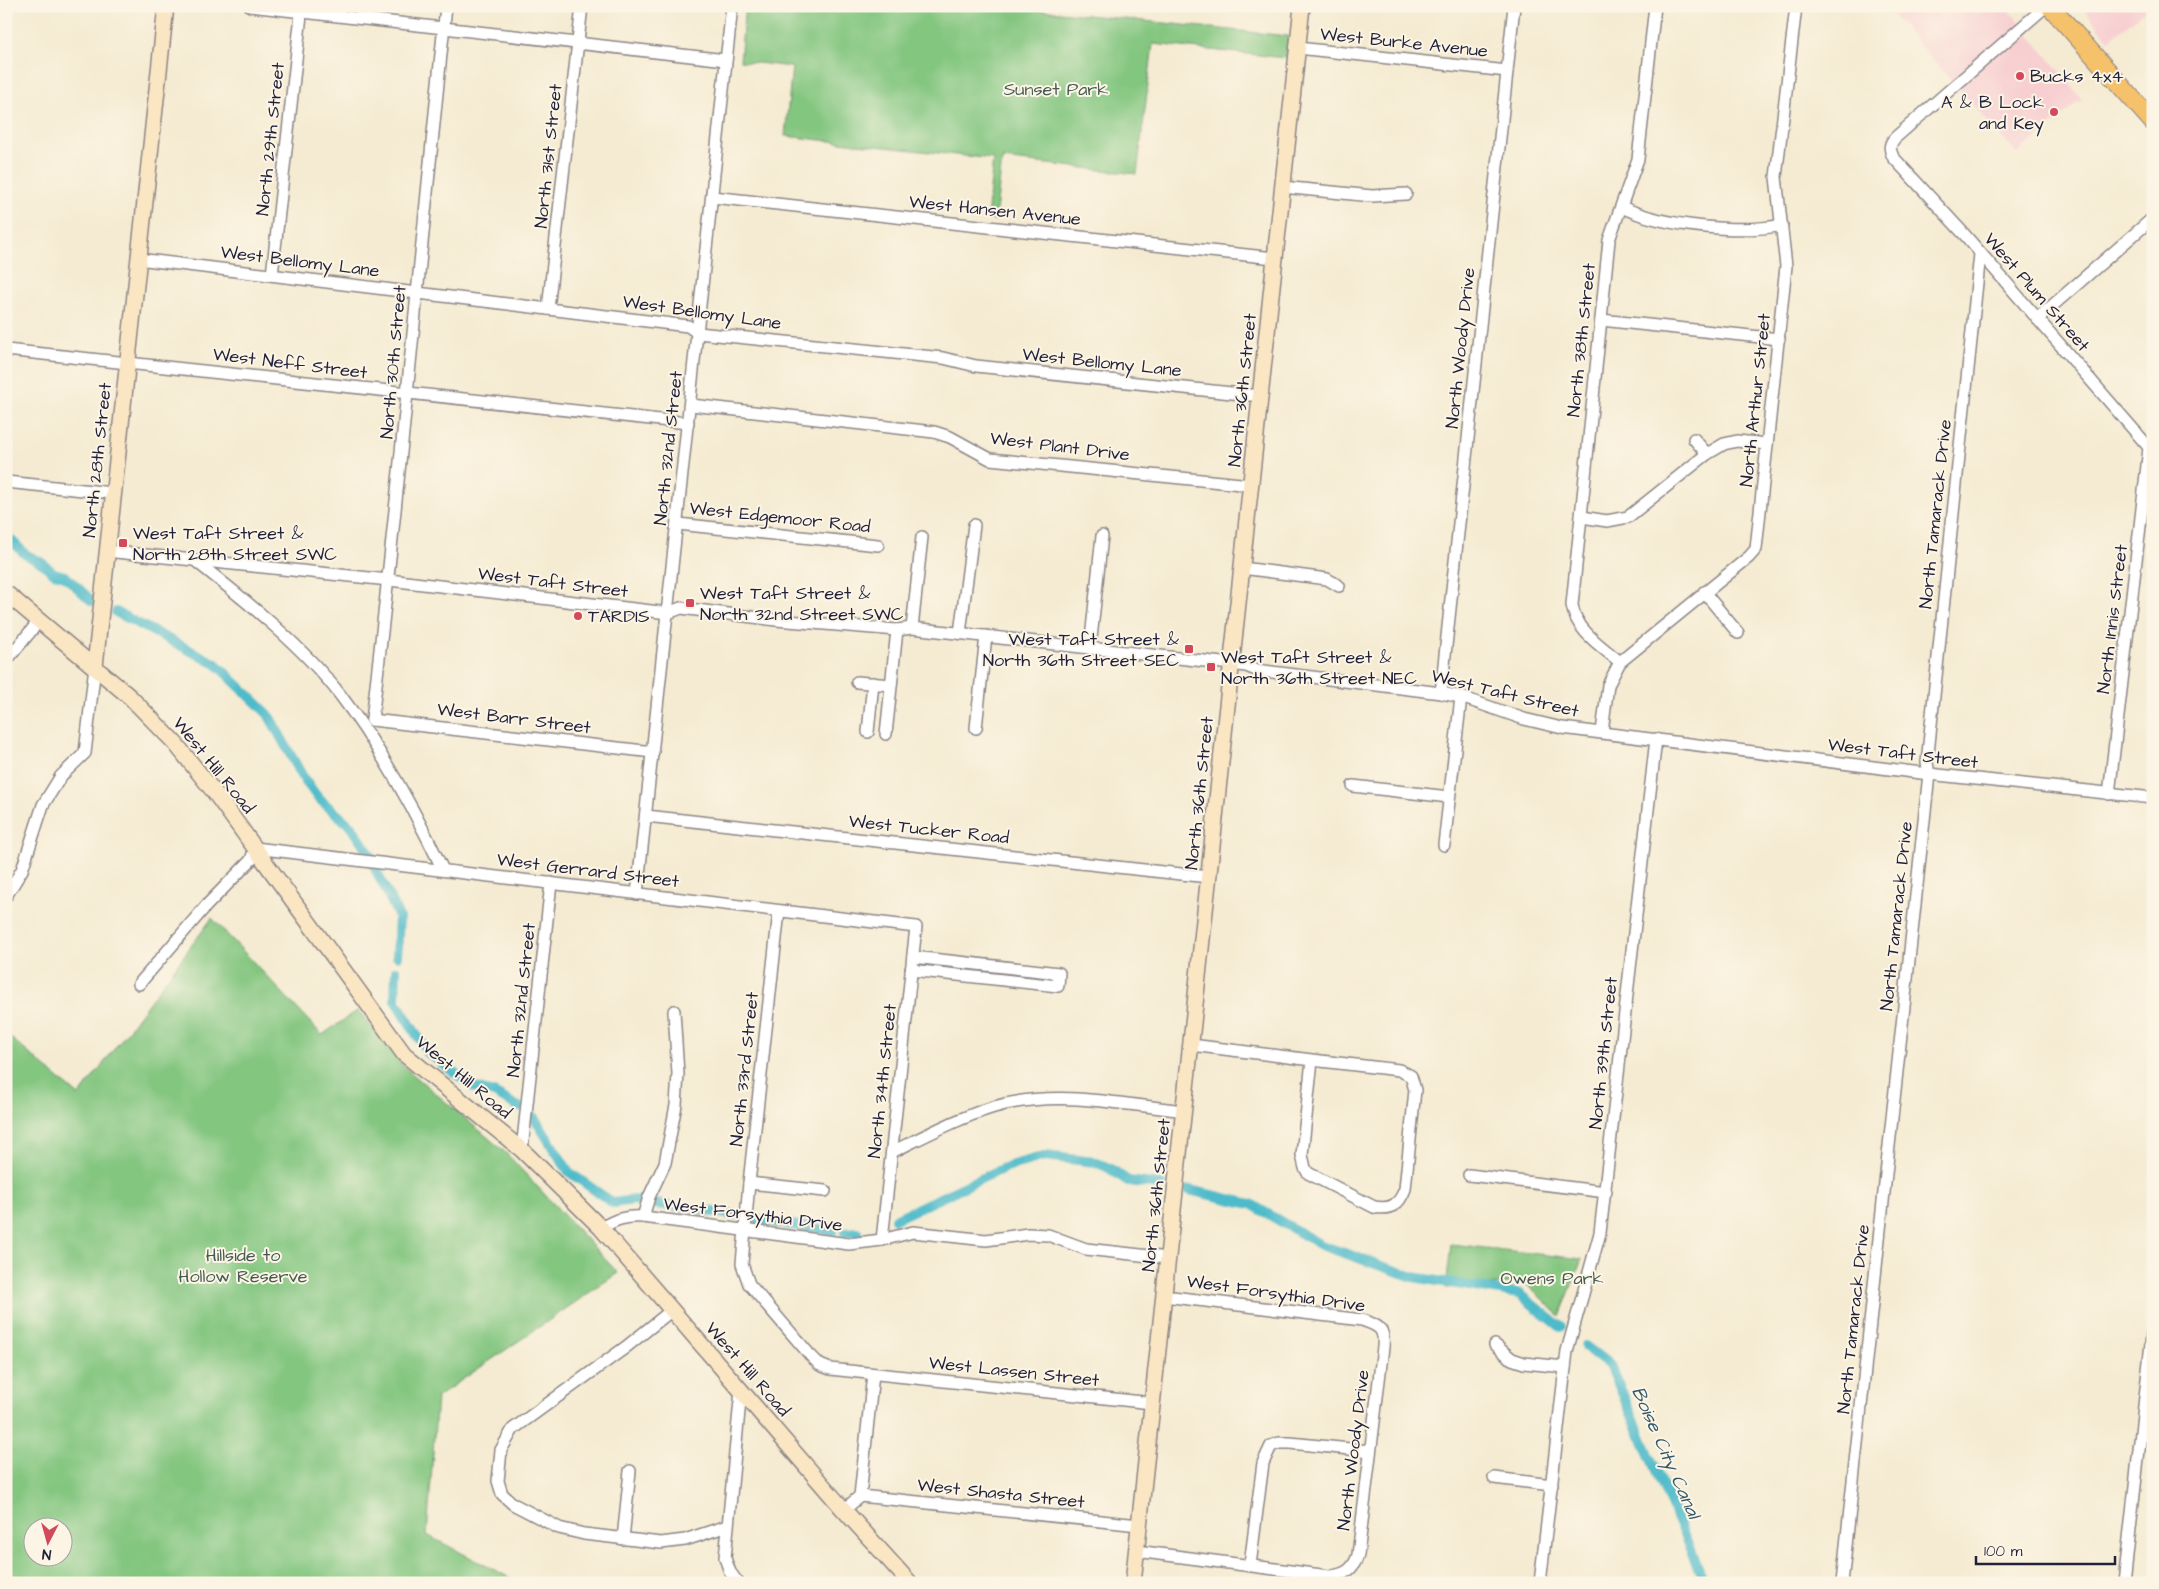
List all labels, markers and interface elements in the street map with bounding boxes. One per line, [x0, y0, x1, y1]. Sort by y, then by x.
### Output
street label: West Burke Avenue [1319, 21, 1489, 64]
street label: North 29th Street [250, 60, 291, 217]
place label: Bucks 4x4 [2030, 64, 2124, 89]
marker: Bucks 4x4 [2014, 70, 2026, 82]
park label: Sunset Park [1004, 77, 1108, 102]
street label: North 31st Street [528, 82, 569, 230]
place label: A & B Lock and Key [1941, 90, 2044, 137]
marker: A & B Lock and Key [2048, 106, 2060, 118]
street label: West Hansen Avenue [908, 189, 1082, 232]
street label: West Plum Street [1978, 227, 2096, 358]
street label: West Bellomy Lane [219, 239, 381, 285]
street label: North 38th Street [1561, 261, 1602, 418]
street label: North Woody Drive [1440, 266, 1482, 430]
street label: North 30th Street [374, 283, 413, 440]
street label: West Bellomy Lane [621, 289, 783, 337]
street label: North 36th Street [1222, 311, 1263, 468]
street label: North Arthur Street [1734, 311, 1777, 488]
street label: West Neff Street [211, 342, 369, 385]
street label: West Bellomy Lane [1021, 342, 1183, 384]
street label: North 32nd Street [648, 369, 689, 527]
street label: North 28th Street [77, 381, 118, 539]
street label: North Tamarack Drive [1913, 418, 1958, 610]
street label: West Plant Drive [989, 426, 1131, 467]
street label: West Edgemoor Road [688, 496, 872, 540]
place label: West Taft Street & North 28th Street SWC [133, 521, 337, 567]
marker: West Taft Street & North 28th Street SWC [117, 537, 129, 549]
street label: North Innis Street [2091, 542, 2134, 695]
street label: West Taft Street [476, 561, 630, 604]
place label: West Taft Street & North 32nd Street SWC [700, 581, 904, 627]
marker: West Taft Street & North 32nd Street SWC [684, 597, 696, 609]
place label: TARDIS [588, 604, 650, 629]
marker: TARDIS [572, 610, 584, 622]
place label: West Taft Street & North 36th Street SEC [983, 627, 1179, 673]
marker: West Taft Street & North 36th Street SEC [1183, 643, 1195, 655]
place label: West Taft Street & North 36th Street NEC [1221, 645, 1417, 691]
marker: West Taft Street & North 36th Street NEC [1205, 661, 1217, 673]
street label: West Taft Street [1428, 663, 1582, 724]
street label: West Barr Street [436, 697, 593, 740]
street label: West Hill Road [167, 712, 260, 819]
street label: North 36th Street [1179, 714, 1220, 871]
street label: West Taft Street [1826, 732, 1980, 775]
street label: West Tucker Road [847, 809, 1010, 850]
street label: North Tamarack Drive [1874, 820, 1919, 1012]
street label: West Gerrard Street [495, 847, 681, 894]
street label: North 32nd Street [501, 921, 542, 1079]
street label: North 39th Street [1583, 975, 1624, 1130]
street label: North 33rd Street [724, 990, 765, 1147]
street label: North 34th Street [862, 1002, 903, 1159]
street label: West Hill Road [410, 1030, 517, 1125]
street label: North 36th Street [1136, 1116, 1177, 1273]
street label: West Forsythia Drive [662, 1191, 844, 1239]
street label: North Tamarack Drive [1831, 1223, 1876, 1415]
park label: Hillside to Hollow Reserve [179, 1243, 308, 1289]
park label: Owens Park [1500, 1266, 1604, 1291]
street label: West Forsythia Drive [1185, 1269, 1367, 1319]
street label: West Hill Road [699, 1317, 796, 1422]
street label: West Lassen Street [927, 1350, 1101, 1393]
street label: North Woody Drive [1331, 1368, 1377, 1532]
water label: Boise City Canal [1624, 1382, 1708, 1526]
street label: West Shasta Street [916, 1472, 1087, 1515]
north arrow [22, 1516, 72, 1566]
scale bar [1976, 1534, 2115, 1566]
text: 100 m [1984, 1541, 2023, 1562]
text: N [41, 1544, 52, 1564]

